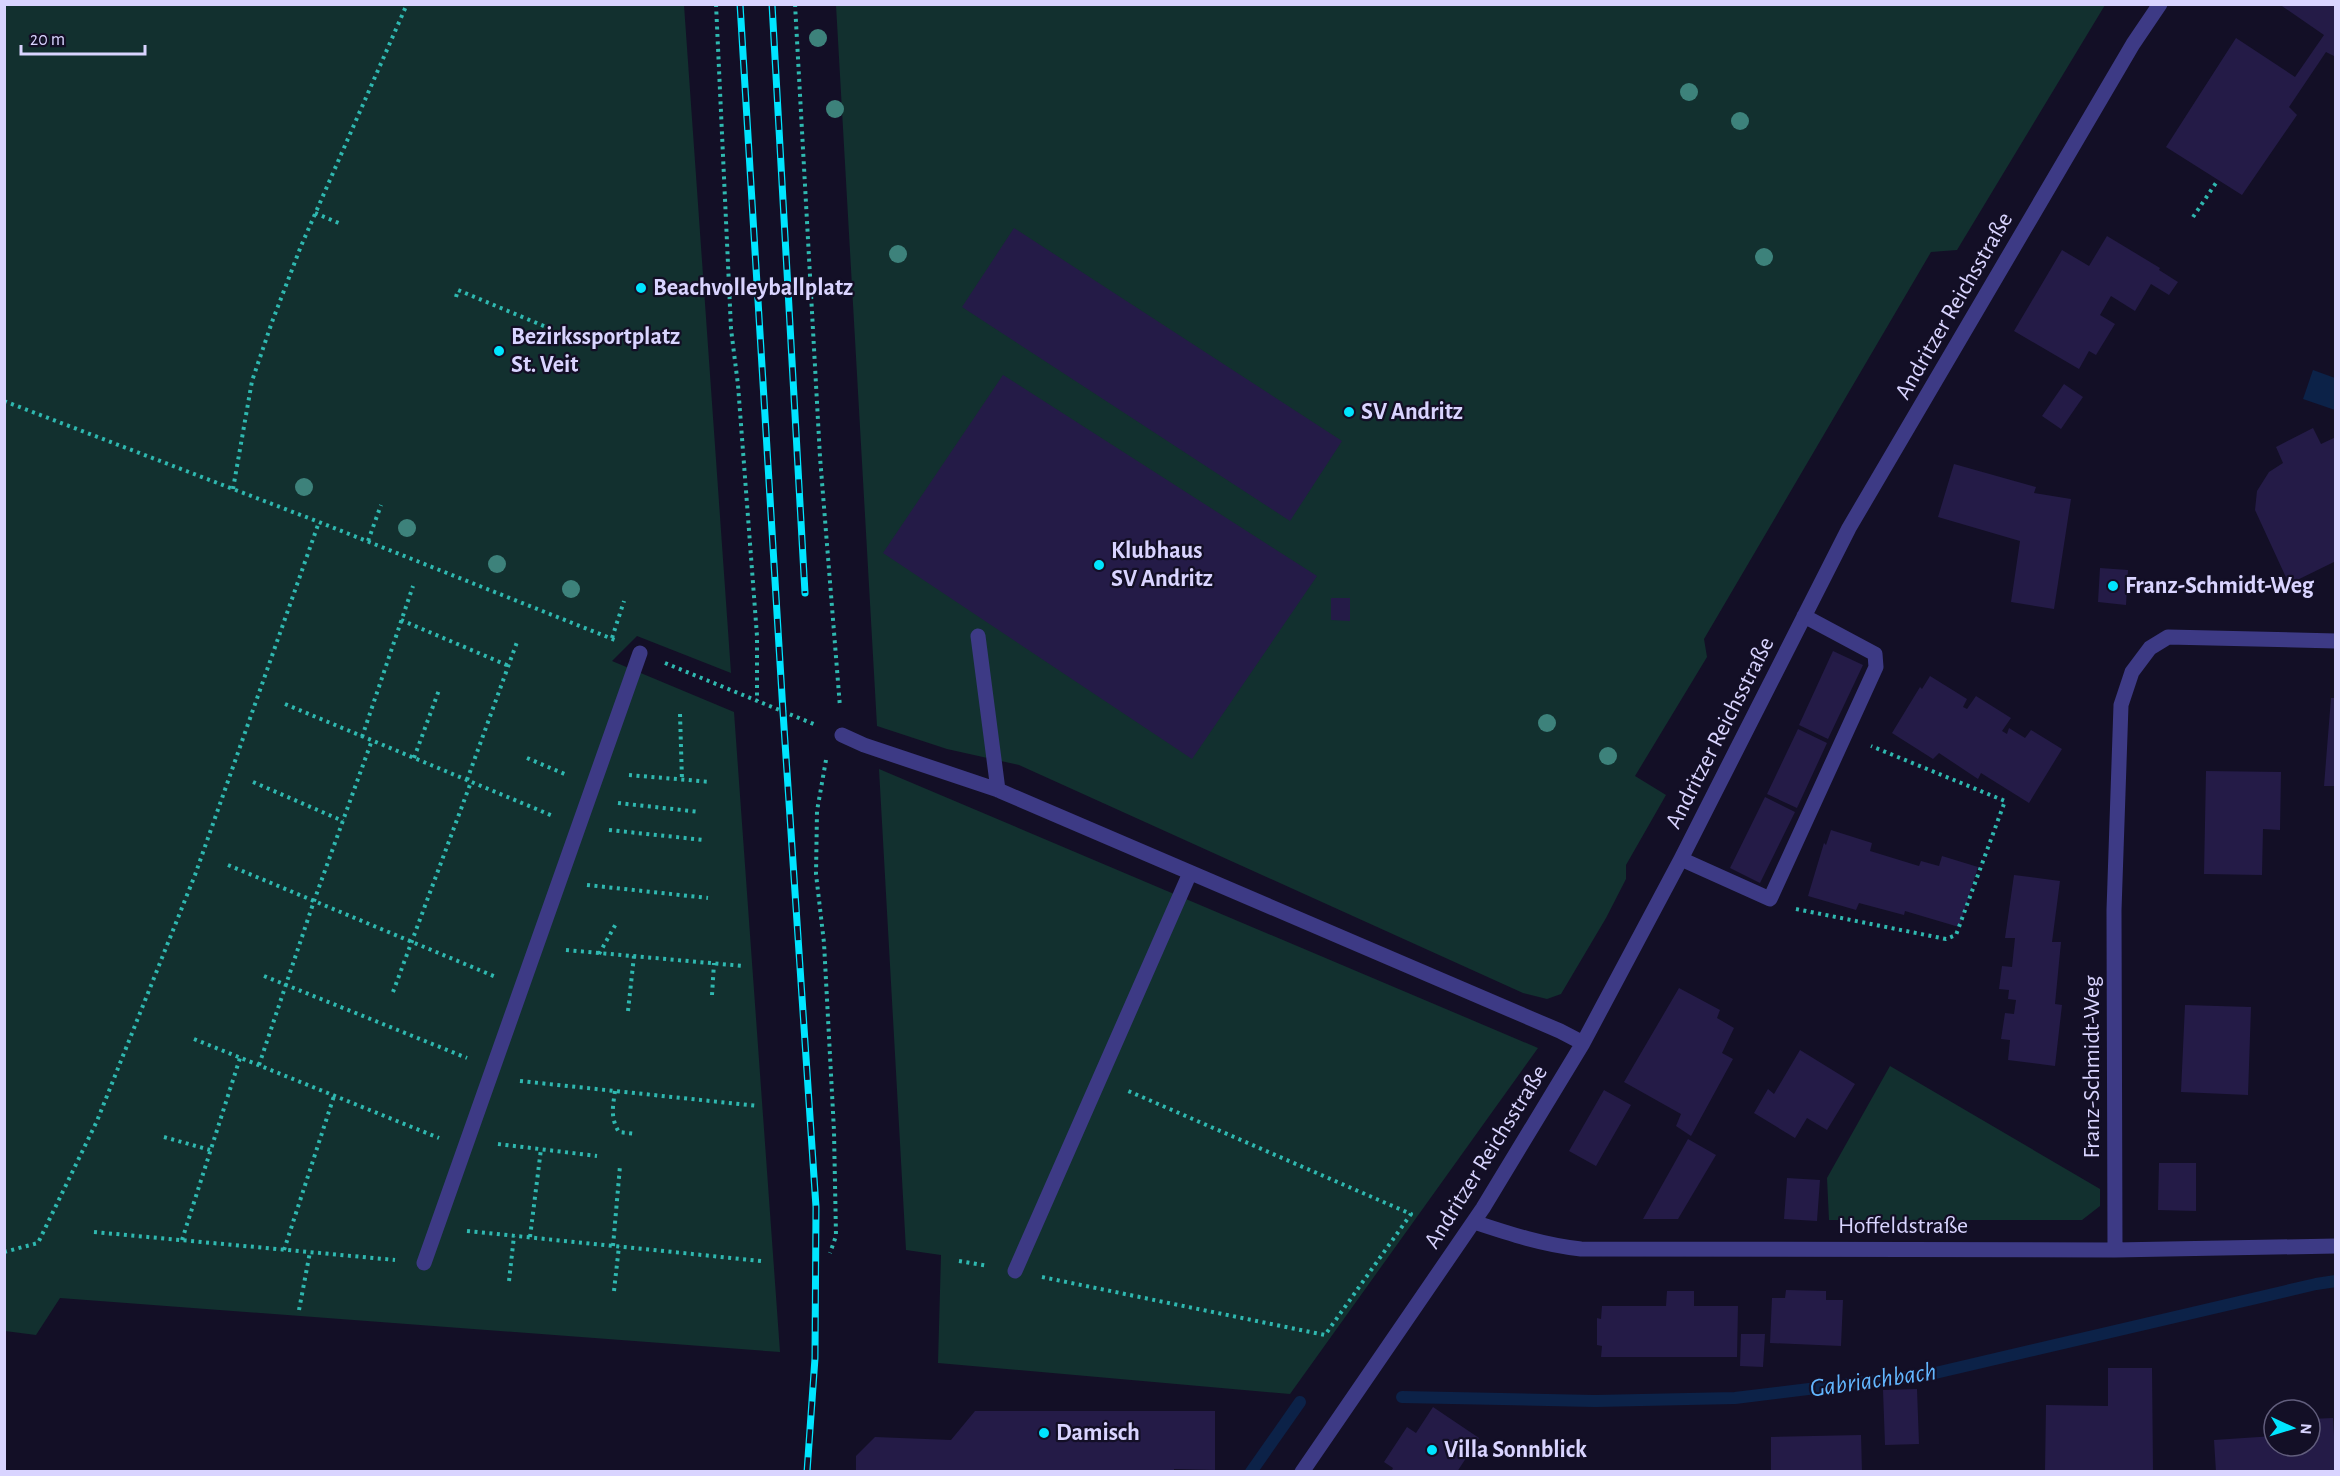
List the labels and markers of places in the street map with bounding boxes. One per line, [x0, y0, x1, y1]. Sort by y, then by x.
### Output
place label: Beachvolleyballplatz [653, 276, 853, 300]
marker: Beachvolleyballplatz [634, 281, 648, 295]
place label: Bezirkssportplatz St. Veit [511, 325, 680, 377]
marker: Bezirkssportplatz St. Veit [492, 344, 506, 358]
place label: SV Andritz [1361, 400, 1463, 424]
marker: SV Andritz [1342, 405, 1356, 419]
place label: Klubhaus SV Andritz [1111, 539, 1213, 591]
marker: Klubhaus SV Andritz [1092, 558, 1106, 572]
place label: Franz-Schmidt-Weg [2125, 574, 2315, 598]
marker: Franz-Schmidt-Weg [2106, 579, 2120, 593]
place label: Damisch [1056, 1421, 1140, 1445]
marker: Damisch [1037, 1426, 1051, 1440]
place label: Villa Sonnblick [1444, 1438, 1587, 1462]
marker: Villa Sonnblick [1425, 1443, 1439, 1457]

